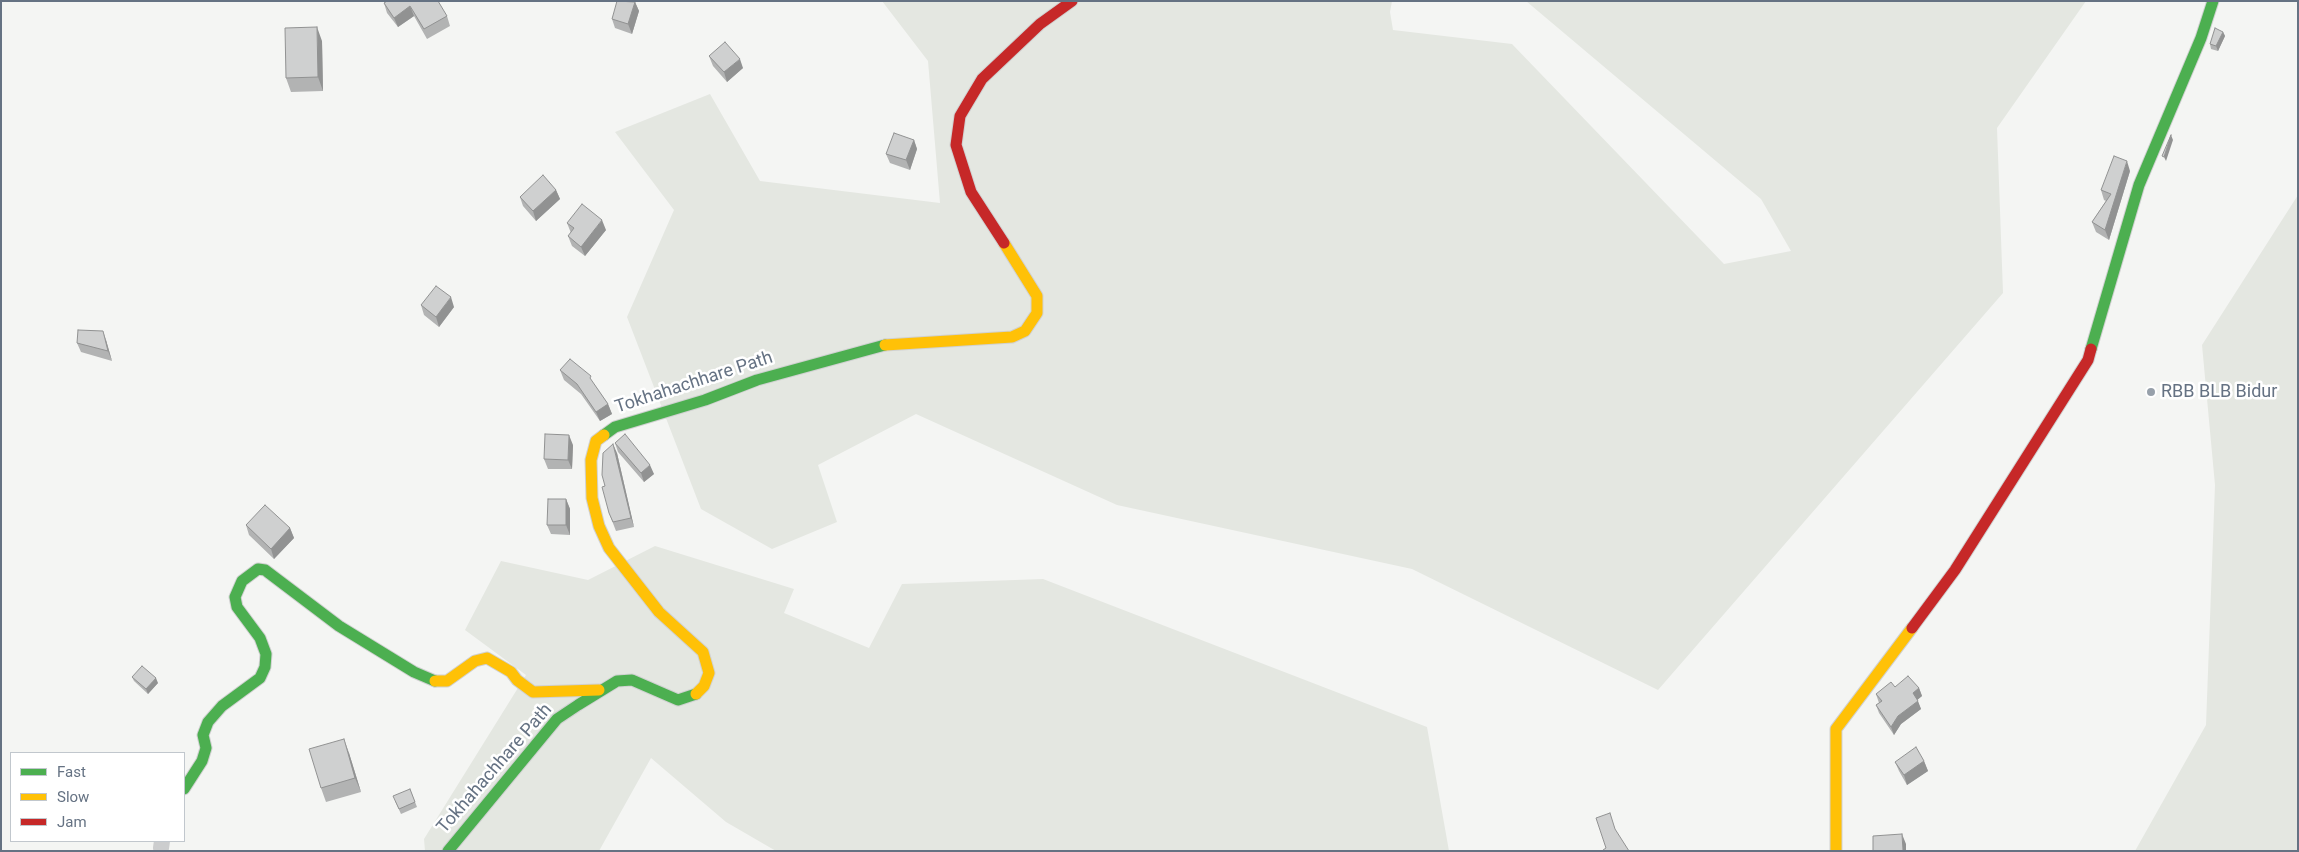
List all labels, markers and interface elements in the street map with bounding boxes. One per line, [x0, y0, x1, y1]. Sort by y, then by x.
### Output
street label: Tokhahachhare Path [612, 347, 776, 419]
place label: RBB BLB Bidur [2161, 381, 2277, 403]
marker: RBB BLB Bidur [2145, 386, 2157, 398]
street label: Tokhahachhare Path [433, 700, 557, 838]
legend [10, 752, 185, 842]
text: Fast [57, 763, 86, 781]
text: Slow [57, 788, 89, 806]
text: Jam [57, 813, 87, 831]

